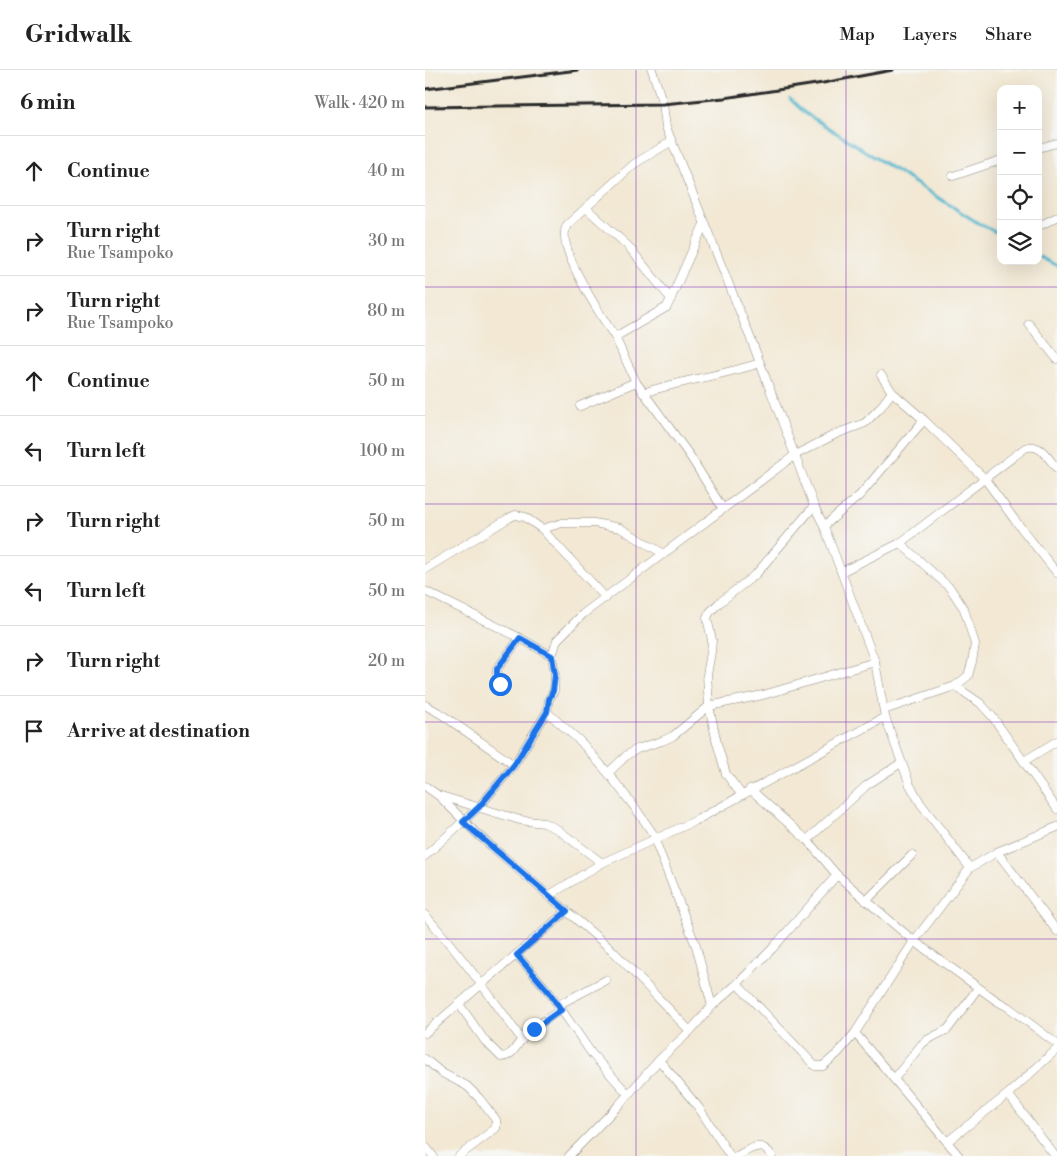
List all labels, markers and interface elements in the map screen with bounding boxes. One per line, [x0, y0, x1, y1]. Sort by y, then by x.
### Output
text: Gridwalk [25, 20, 132, 50]
text: Map [840, 23, 875, 46]
text: Layers [903, 23, 957, 46]
text: Share [985, 23, 1032, 46]
map controls [997, 85, 1042, 265]
button: + [997, 85, 1042, 130]
text: 6 min [20, 90, 75, 116]
text: Walk · 420 m [315, 93, 405, 113]
button: − [997, 130, 1042, 175]
icon: ahead [20, 157, 48, 185]
text: Continue [67, 159, 150, 183]
text: 40 m [368, 161, 405, 181]
button: locate [997, 175, 1042, 220]
text: Turn right [67, 219, 160, 243]
button: layers [997, 220, 1042, 265]
icon: right [20, 227, 48, 255]
text: 30 m [368, 231, 405, 251]
text: Rue Tsampoko [67, 243, 173, 263]
text: Turn right [67, 289, 160, 313]
icon: right [20, 297, 48, 325]
text: 80 m [367, 301, 405, 321]
text: Rue Tsampoko [67, 313, 173, 333]
icon: ahead [20, 367, 48, 395]
text: Continue [67, 369, 150, 393]
text: 50 m [368, 371, 405, 391]
icon: left [20, 437, 48, 465]
text: Turn left [67, 439, 146, 463]
text: 100 m [360, 441, 405, 461]
icon: right [20, 507, 48, 535]
text: Turn right [67, 509, 160, 533]
text: 50 m [368, 511, 405, 531]
icon: left [20, 577, 48, 605]
text: Turn left [67, 579, 146, 603]
text: 50 m [368, 581, 405, 601]
icon: right [20, 647, 48, 675]
text: Turn right [67, 649, 160, 673]
text: 20 m [368, 651, 405, 671]
route start [489, 673, 512, 696]
icon: arrive [20, 717, 48, 745]
text: Arrive at destination [67, 719, 250, 743]
route end [523, 1018, 546, 1041]

